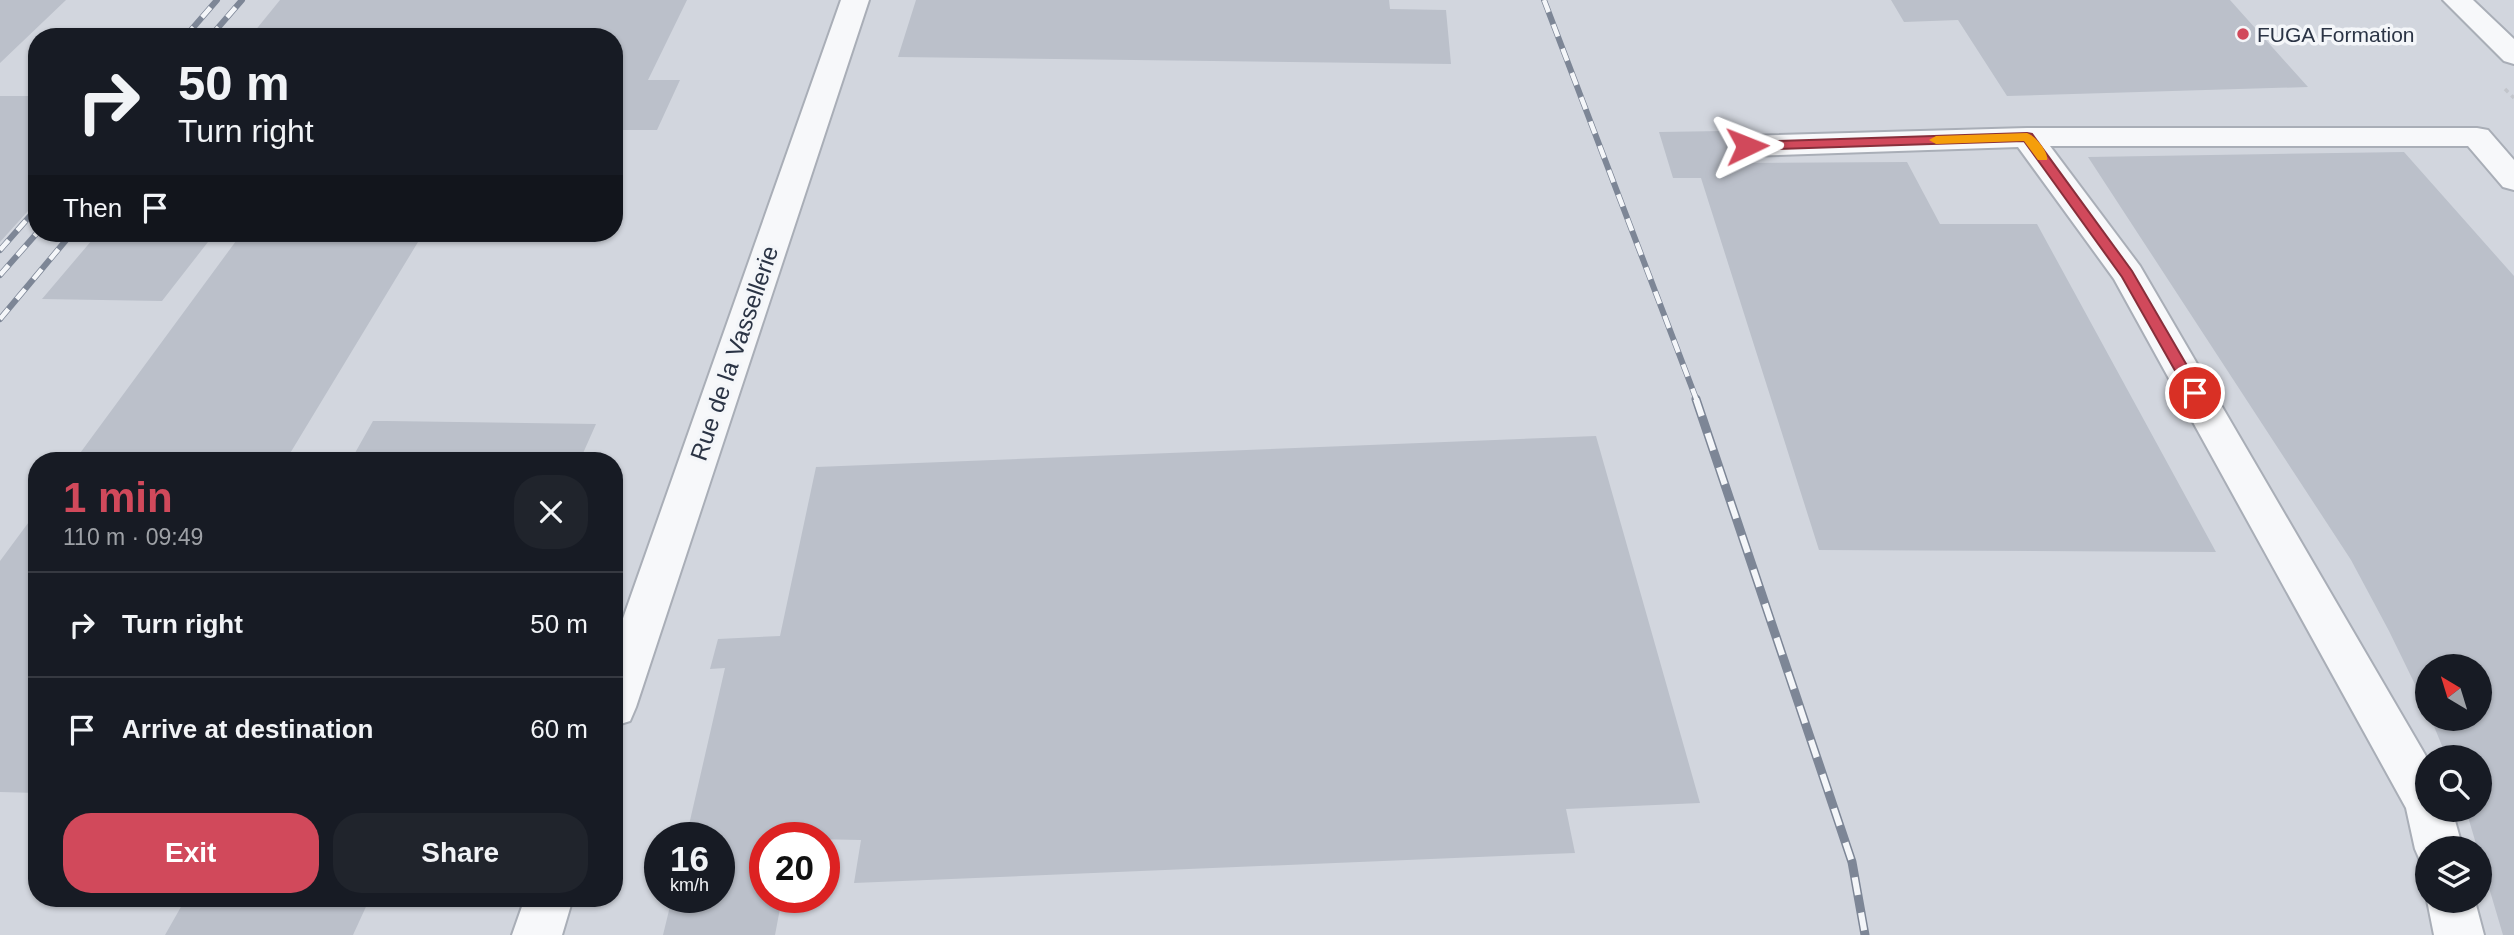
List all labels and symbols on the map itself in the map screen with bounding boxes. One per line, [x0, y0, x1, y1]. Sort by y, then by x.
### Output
place label: FUGA Formation [2257, 23, 2415, 46]
marker: FUGA Formation [2235, 26, 2251, 42]
position arrow [1710, 109, 1784, 183]
street label: Rue de la Vassellerie [685, 242, 783, 464]
pin [2165, 363, 2225, 423]
north arrow [2415, 654, 2492, 732]
speed limit sign: 20 [749, 822, 840, 913]

